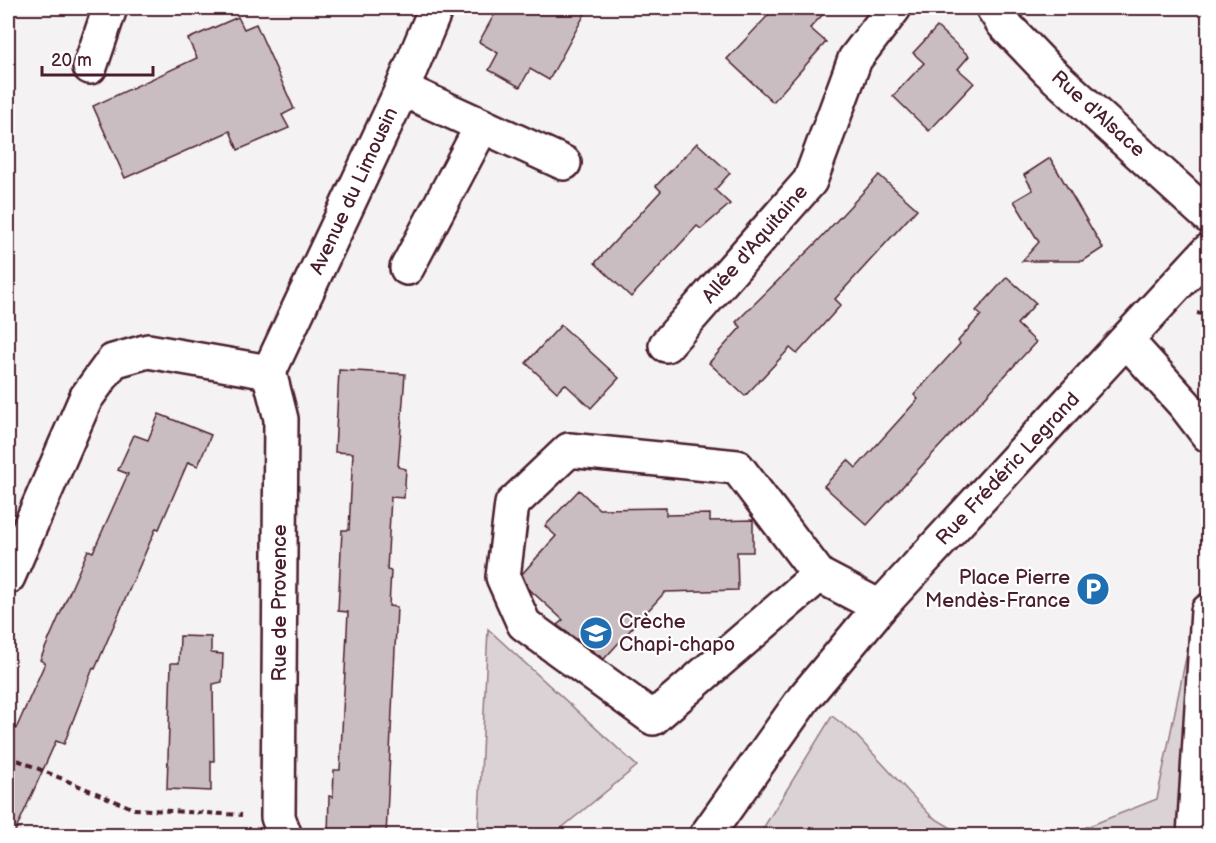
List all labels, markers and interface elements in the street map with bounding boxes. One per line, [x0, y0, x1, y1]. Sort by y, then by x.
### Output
scale bar [42, 39, 153, 77]
text: 20 m [51, 50, 92, 71]
street label: Rue d'Alsace [1046, 66, 1150, 162]
street label: Avenue du Limousin [305, 104, 403, 278]
street label: Allée d'Aquitaine [697, 180, 813, 308]
street label: Rue Frédéric Legrand [931, 388, 1085, 550]
street label: Rue de Provence [268, 524, 292, 682]
place label: Place Pierre Mendès-France [925, 566, 1070, 613]
parking icon: Place Pierre Mendès-France [1075, 571, 1111, 607]
place label: Crèche Chapi-chapo [619, 610, 735, 657]
school or university icon: Crèche Chapi-chapo [578, 615, 614, 651]

